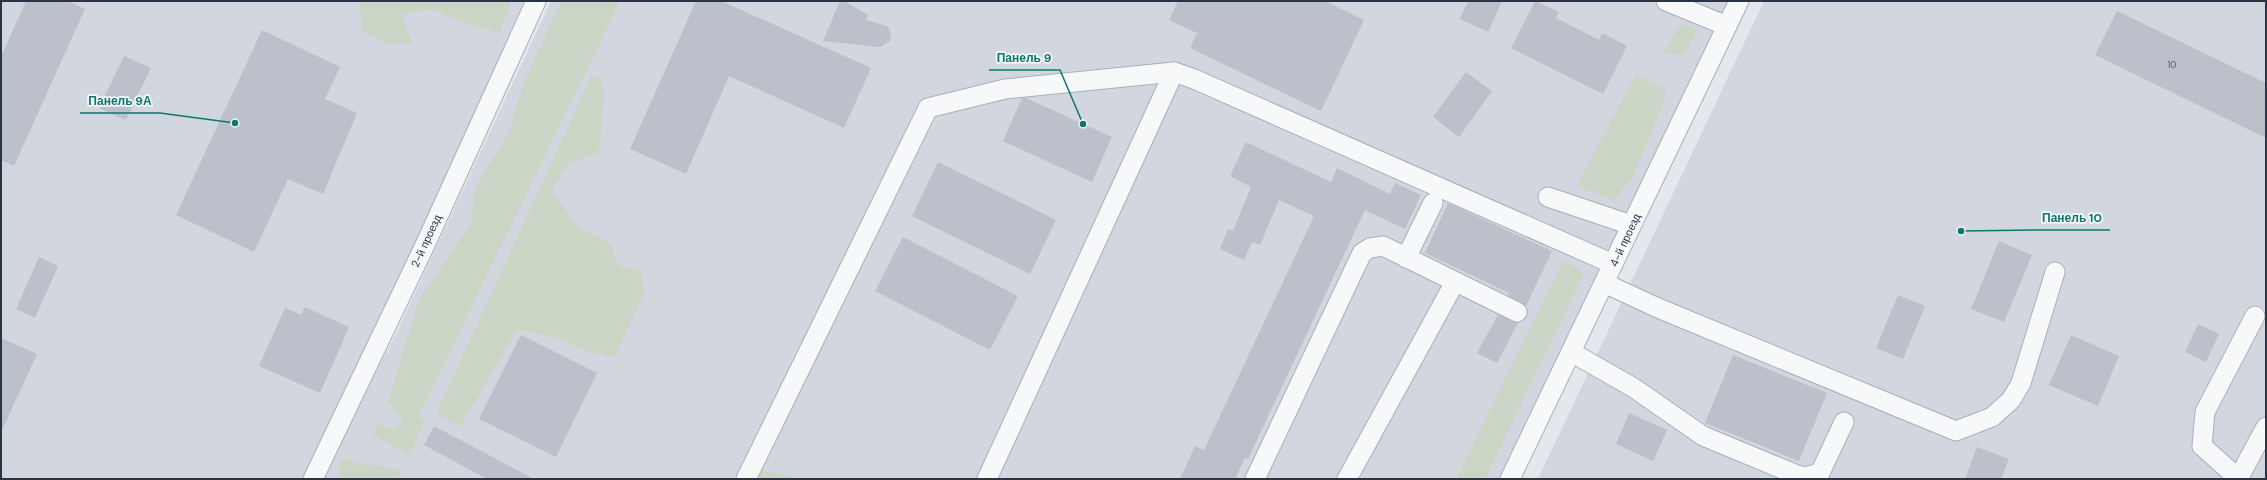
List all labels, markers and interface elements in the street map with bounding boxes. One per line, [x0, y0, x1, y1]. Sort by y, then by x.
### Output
callout: Панель 9 [989, 46, 1060, 70]
text: Панель 9 [997, 50, 1052, 66]
house number: 10 [2168, 59, 2176, 71]
callout: Панель 9А [80, 89, 160, 113]
text: Панель 9А [88, 93, 152, 109]
callout: Панель 10 [2034, 206, 2110, 230]
text: Панель 10 [2042, 210, 2102, 226]
street label: 4-й проезд [1607, 211, 1644, 269]
street label: 2-й проезд [408, 212, 445, 270]

